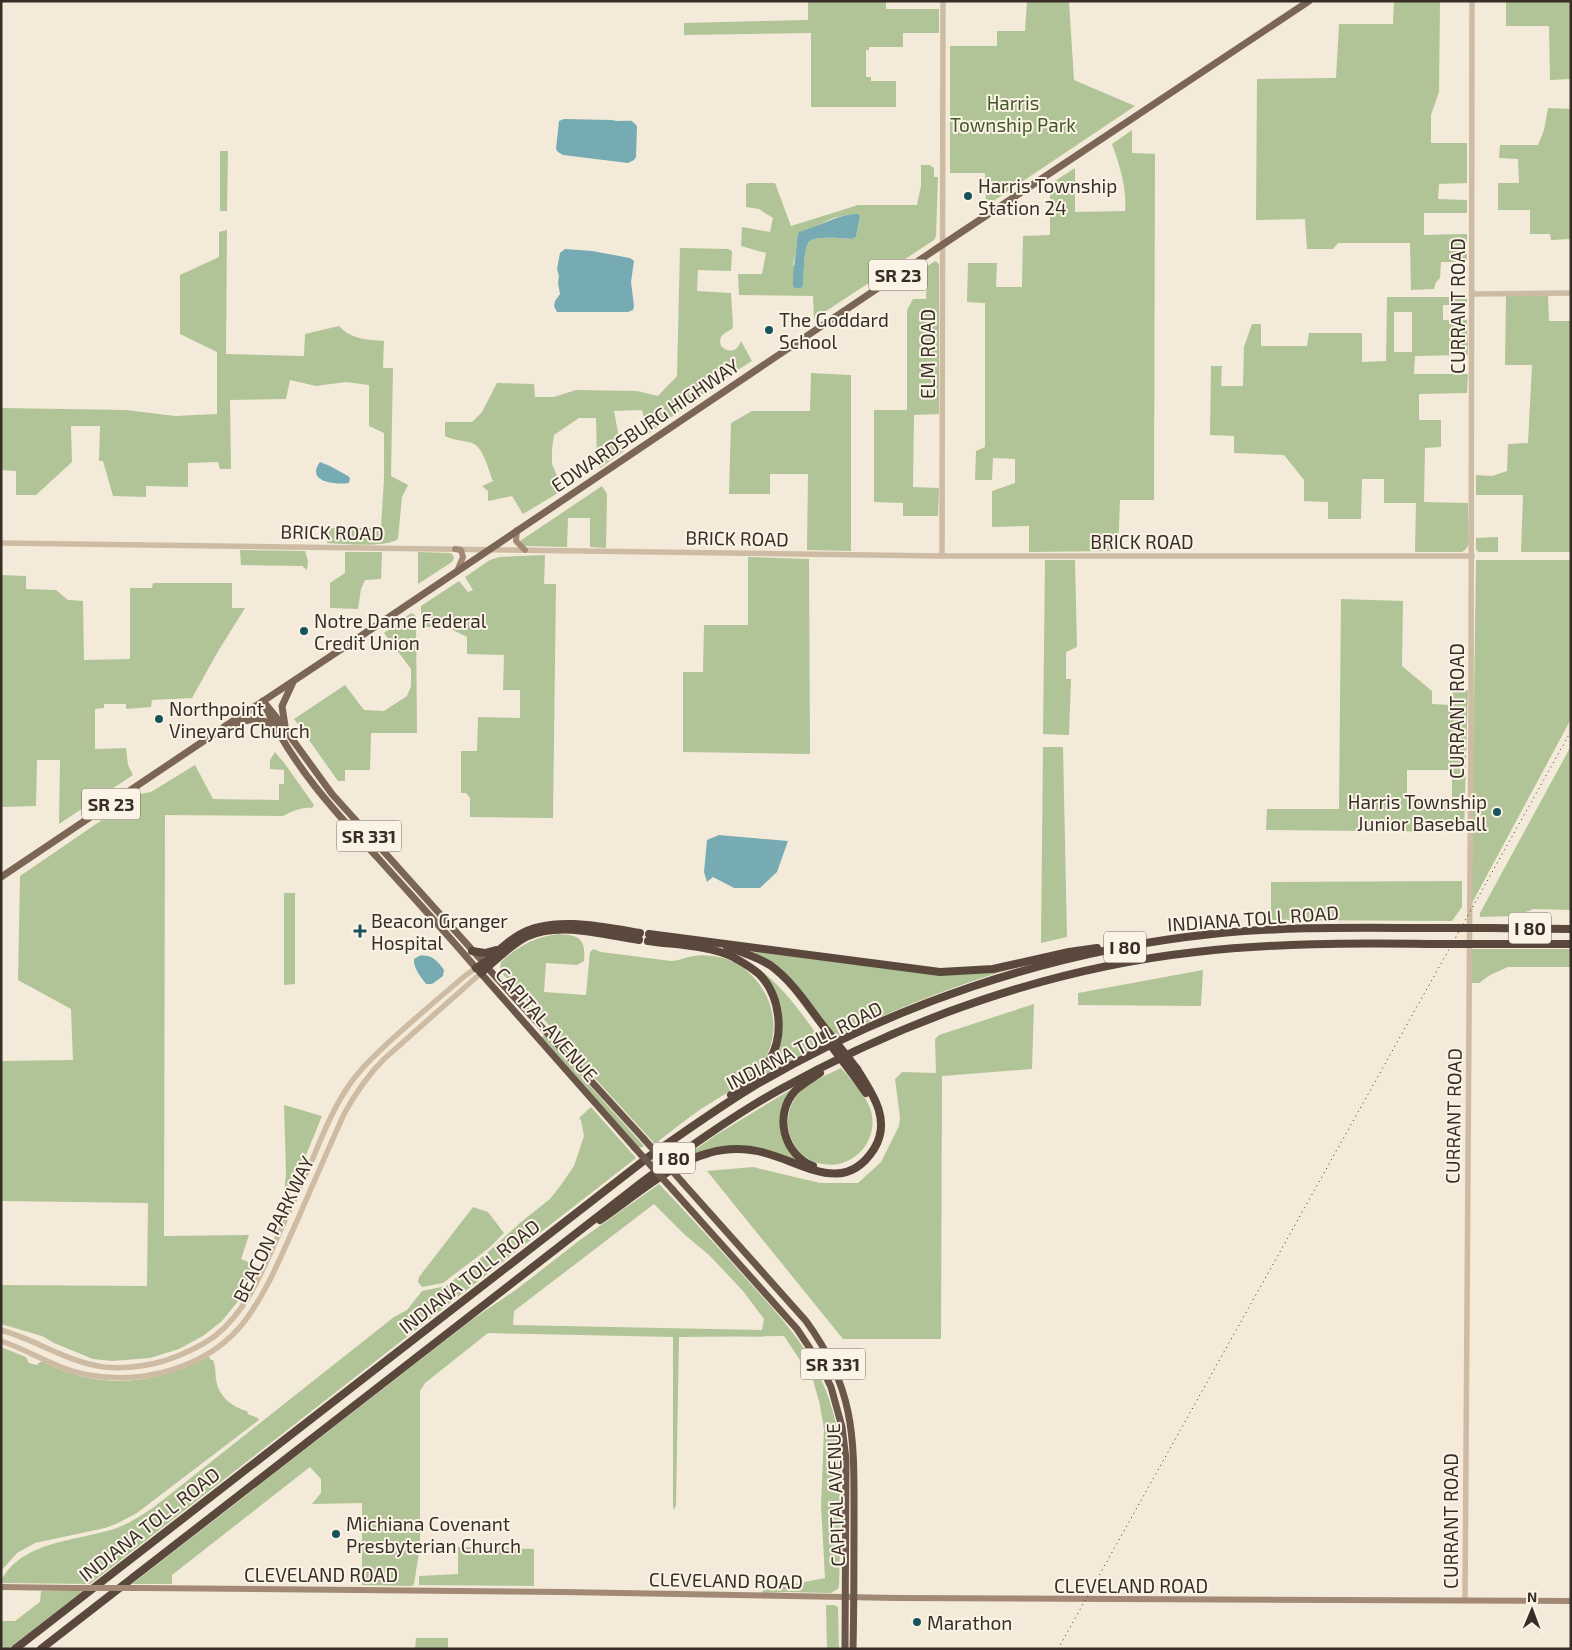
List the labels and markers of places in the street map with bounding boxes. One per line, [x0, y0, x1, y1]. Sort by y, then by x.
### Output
place label: Harris Township Station 24 [978, 174, 1117, 219]
marker: Harris Township Station 24 [962, 190, 974, 202]
place label: The Goddard School [779, 308, 889, 353]
marker: The Goddard School [763, 324, 775, 336]
place label: Notre Dame Federal Credit Union [314, 609, 487, 654]
marker: Notre Dame Federal Credit Union [298, 625, 310, 637]
place label: Northpoint Vineyard Church [169, 697, 310, 742]
marker: Northpoint Vineyard Church [153, 713, 165, 725]
place label: Harris Township Junior Baseball [1348, 790, 1487, 835]
marker: Harris Township Junior Baseball [1491, 806, 1503, 818]
place label: Beacon Granger Hospital [371, 909, 508, 954]
marker: Beacon Granger Hospital [353, 924, 367, 938]
place label: Michiana Covenant Presbyterian Church [346, 1512, 521, 1557]
marker: Michiana Covenant Presbyterian Church [330, 1528, 342, 1540]
place label: Marathon [927, 1611, 1012, 1634]
marker: Marathon [911, 1616, 923, 1628]

